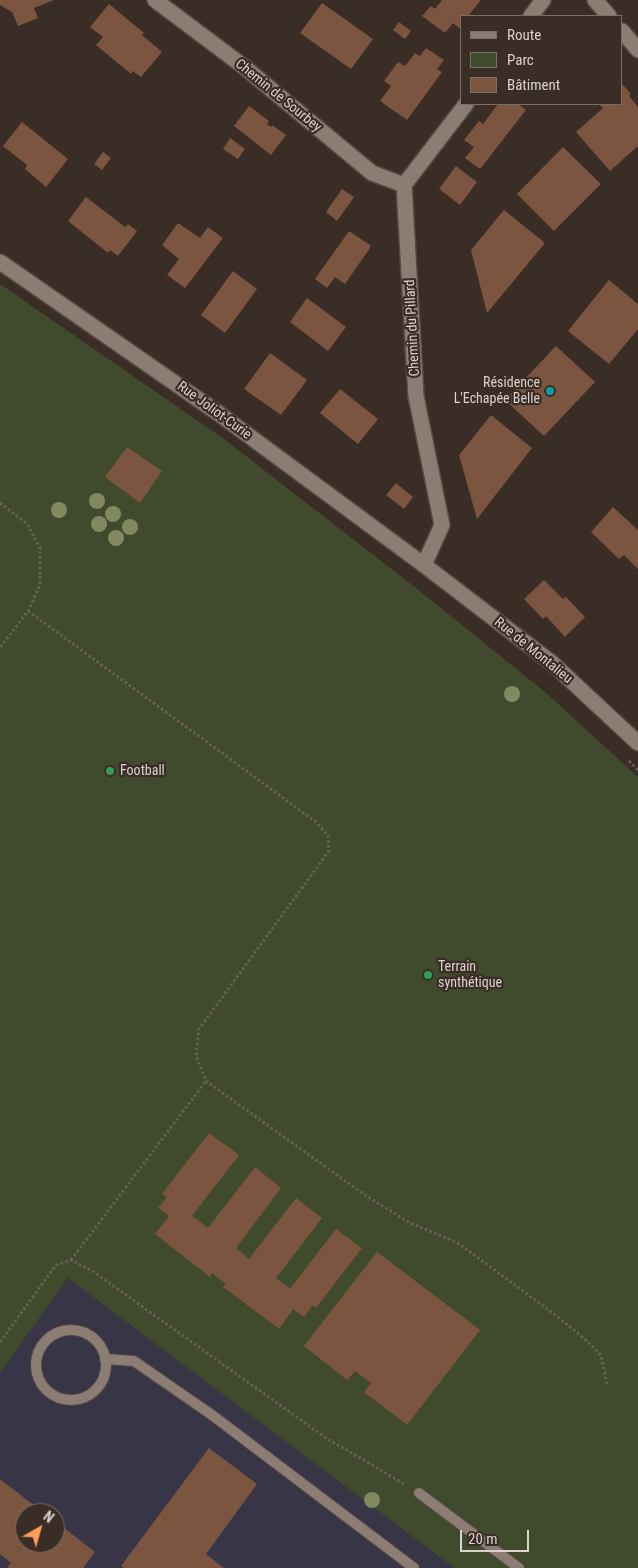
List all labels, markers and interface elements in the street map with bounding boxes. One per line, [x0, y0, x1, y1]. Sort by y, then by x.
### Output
legend [460, 15, 623, 105]
text: Route [507, 26, 541, 44]
text: Parc [507, 51, 534, 69]
street label: Chemin de Sourbey [231, 56, 325, 136]
text: Bâtiment [507, 76, 560, 94]
street label: Chemin du Pillard [402, 279, 424, 377]
place label: Résidence L'Echapée Belle [454, 375, 540, 408]
street label: Rue Joliot-Curie [174, 378, 254, 444]
marker: Résidence L'Echapée Belle [544, 385, 556, 397]
street label: Rue de Montalieu [491, 614, 575, 688]
place label: Football [120, 763, 165, 779]
marker: Football [104, 765, 116, 777]
place label: Terrain synthétique [438, 959, 502, 992]
marker: Terrain synthétique [422, 969, 434, 981]
north arrow [15, 1503, 65, 1553]
text: N [40, 1508, 57, 1526]
scale bar [463, 1520, 532, 1552]
text: 20 m [468, 1530, 498, 1548]

